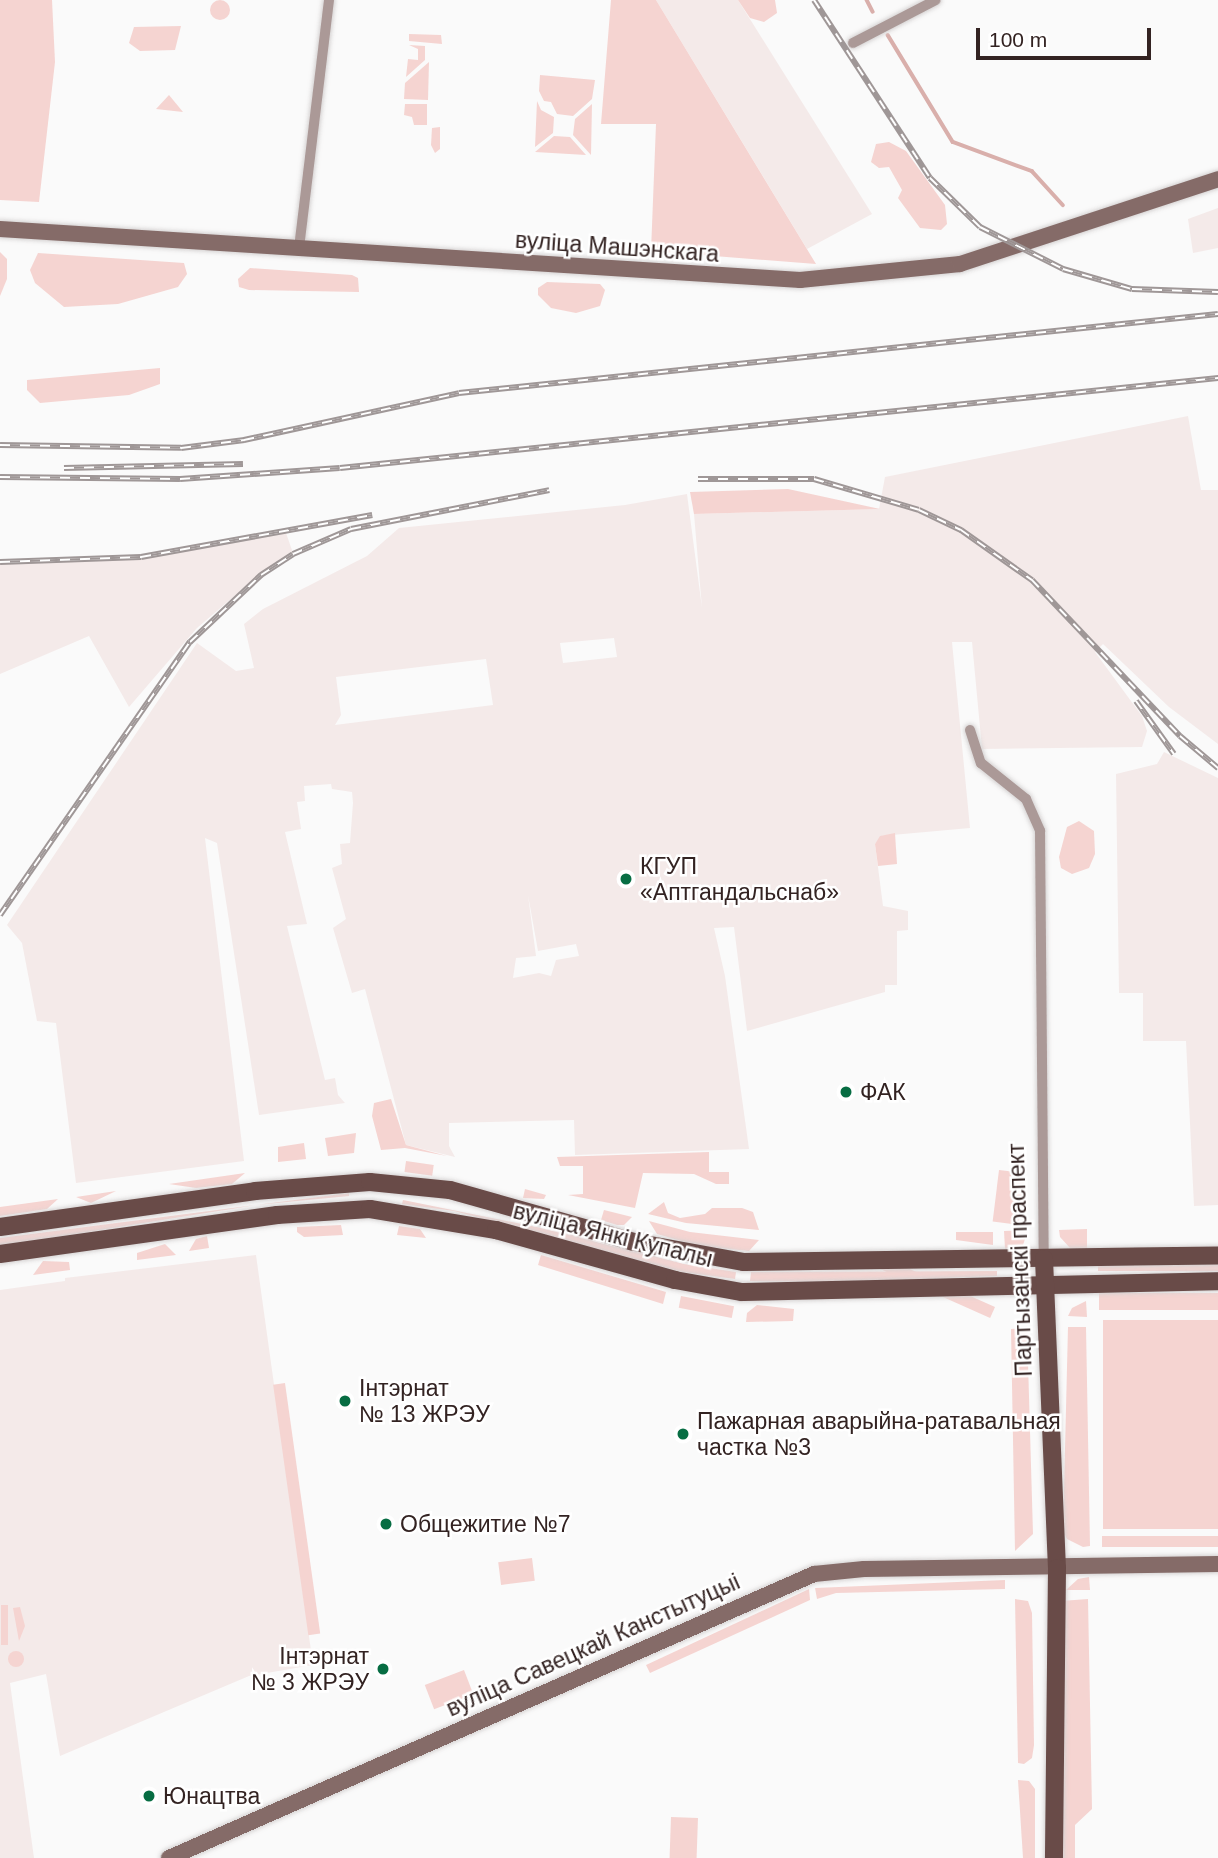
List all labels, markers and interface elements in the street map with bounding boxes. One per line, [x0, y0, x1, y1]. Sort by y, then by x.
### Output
scale bar [980, 14, 1155, 58]
text: 100 m [989, 28, 1047, 51]
street label: вуліца Машэнскага [514, 226, 720, 268]
place label: КГУП «Аптгандальснаб» [640, 852, 839, 906]
marker: КГУП «Аптгандальснаб» [618, 871, 634, 887]
place label: ФАК [860, 1078, 906, 1106]
marker: ФАК [838, 1084, 854, 1100]
street label: Партызанскі праспект [1002, 1143, 1038, 1377]
street label: вуліца Янкі Купалы [510, 1197, 716, 1273]
place label: Інтэрнат № 13 ЖРЭУ [359, 1374, 490, 1428]
marker: Інтэрнат № 13 ЖРЭУ [337, 1393, 353, 1409]
place label: Пажарная аварыйна-ратавальная частка №3 [697, 1407, 1061, 1461]
marker: Пажарная аварыйна-ратавальная частка №3 [675, 1426, 691, 1442]
place label: Общежитие №7 [400, 1510, 571, 1538]
marker: Общежитие №7 [378, 1516, 394, 1532]
street label: вуліца Савецкай Канстытуцыі [442, 1568, 744, 1722]
place label: Інтэрнат № 3 ЖРЭУ [251, 1642, 369, 1696]
marker: Інтэрнат № 3 ЖРЭУ [375, 1661, 391, 1677]
place label: Юнацтва [163, 1782, 260, 1810]
marker: Юнацтва [141, 1788, 157, 1804]

